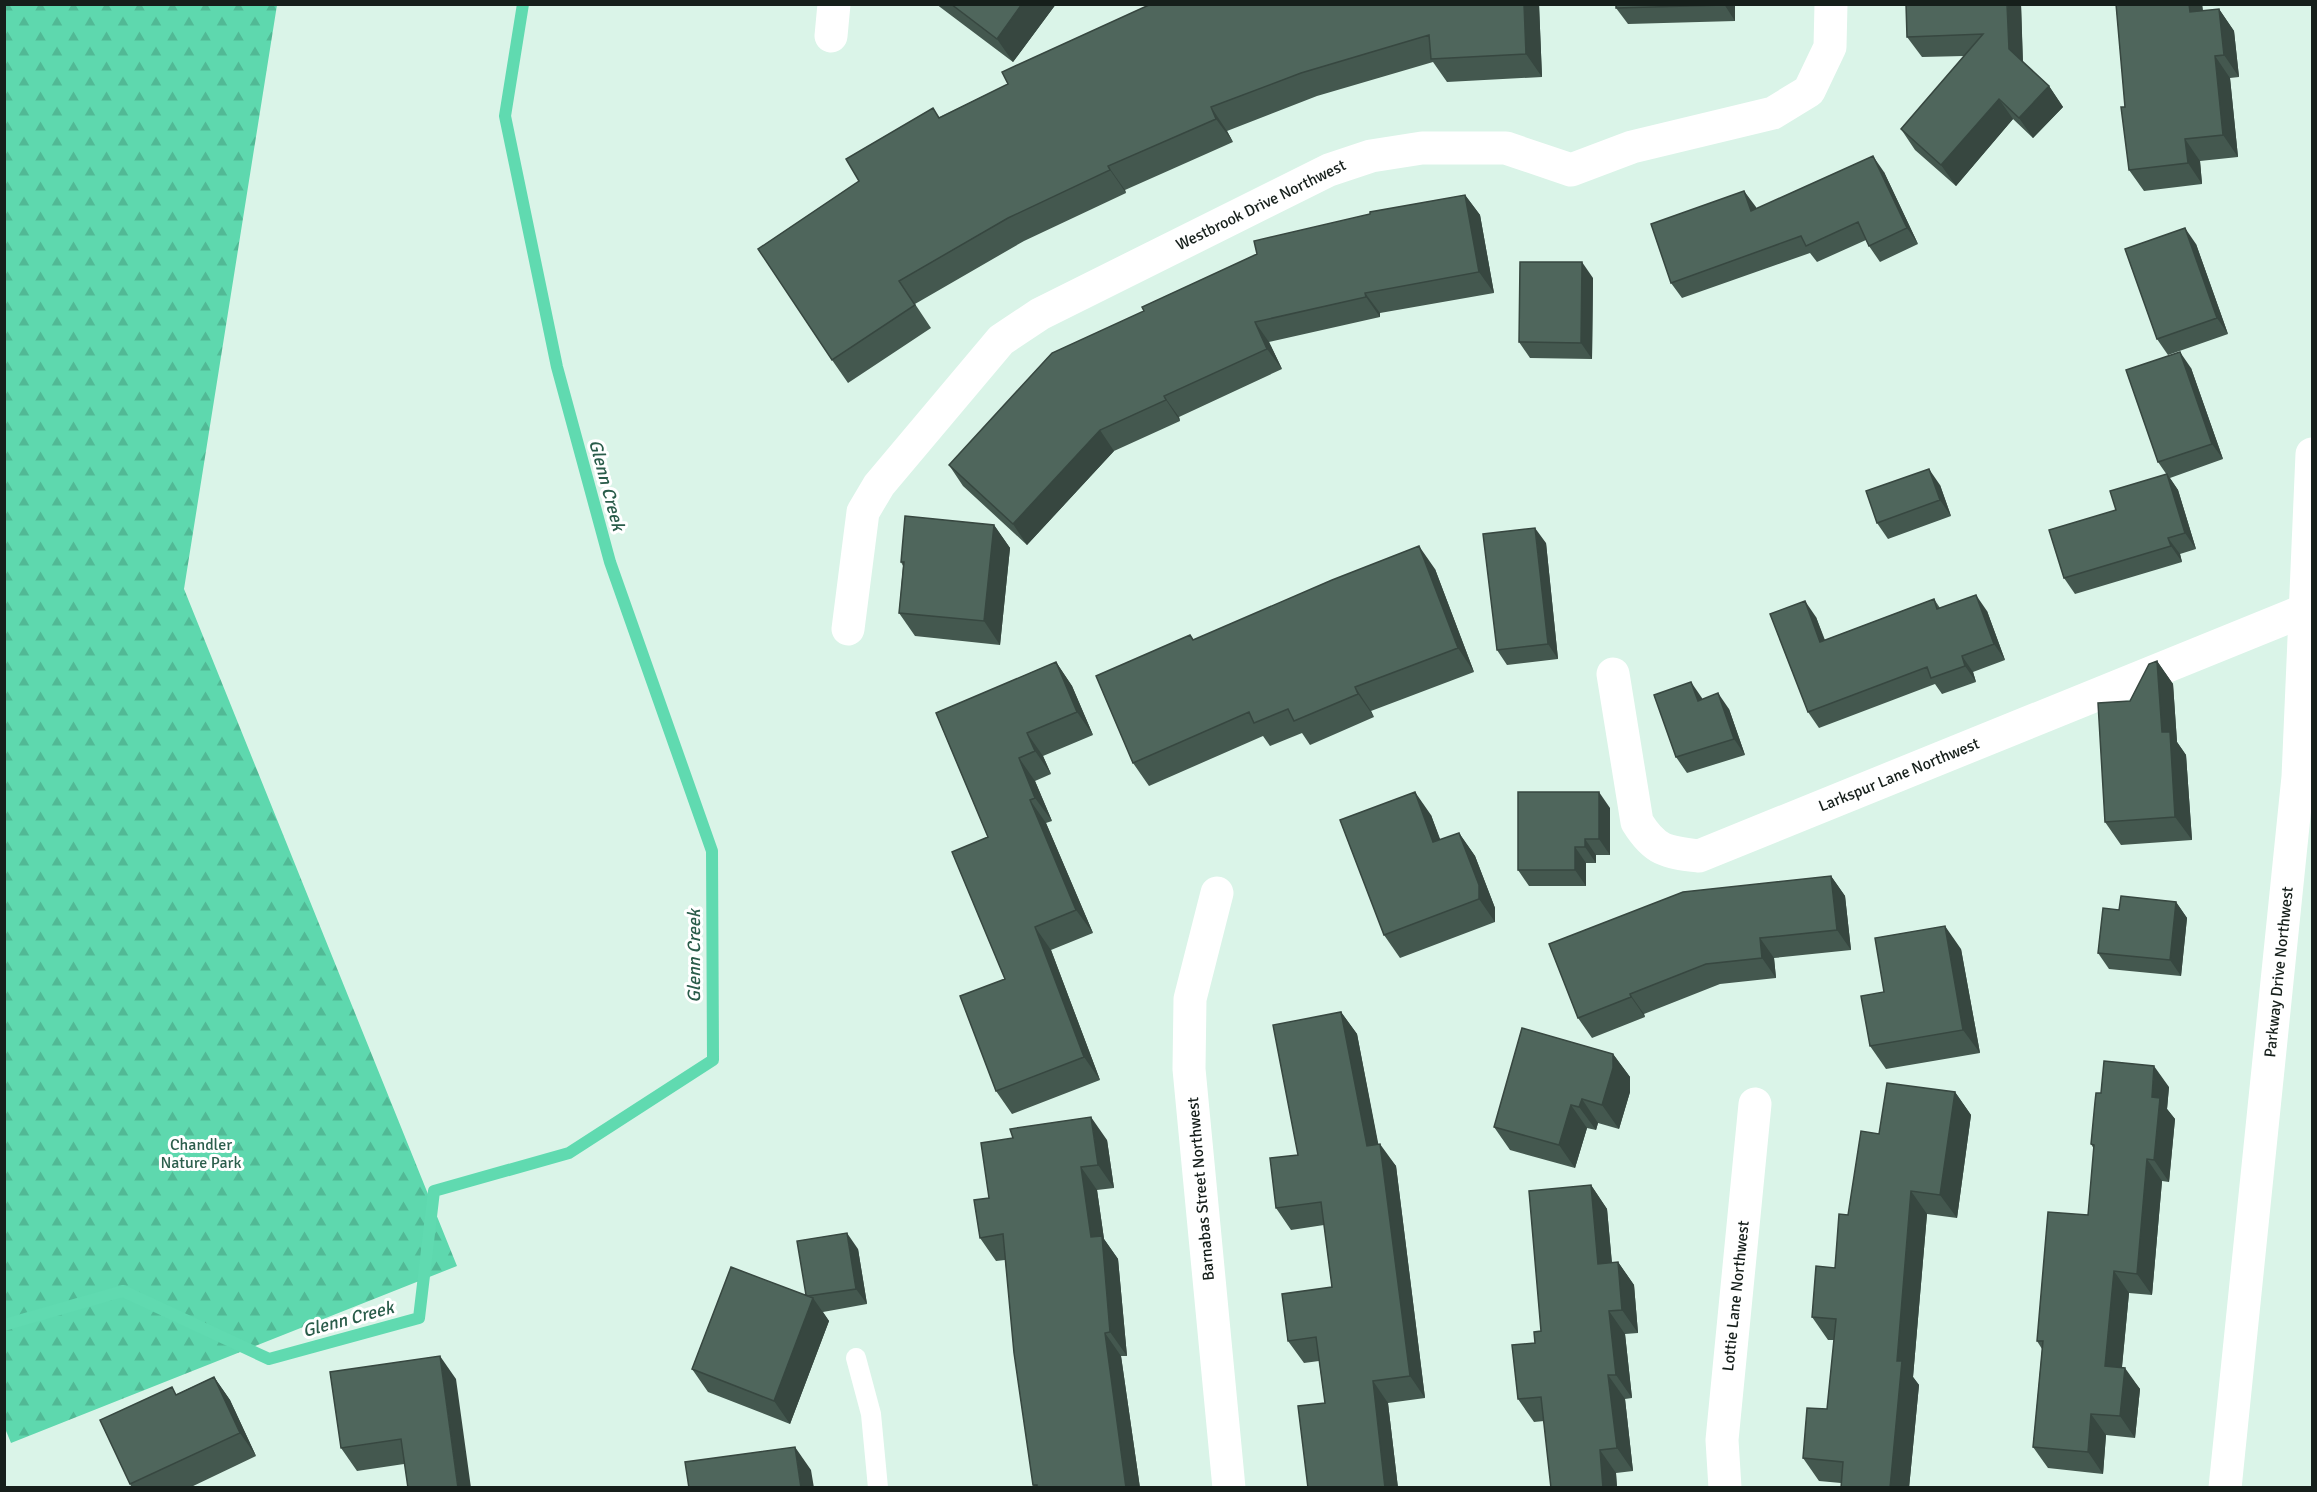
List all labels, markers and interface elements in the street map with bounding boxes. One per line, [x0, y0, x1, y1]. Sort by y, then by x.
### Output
street label: Westbrook Drive Northwest [1173, 155, 1350, 255]
water label: Glenn Creek [584, 437, 630, 535]
street label: Larkspur Lane Northwest [1816, 733, 1983, 816]
street label: Parkway Drive Northwest [2260, 885, 2298, 1058]
water label: Glenn Creek [683, 907, 705, 1003]
street label: Barnabas Street Northwest [1183, 1096, 1219, 1282]
park label: Chandler Nature Park [160, 1135, 242, 1173]
street label: Lottie Lane Northwest [1718, 1219, 1754, 1372]
water label: Glenn Creek [300, 1296, 398, 1342]

